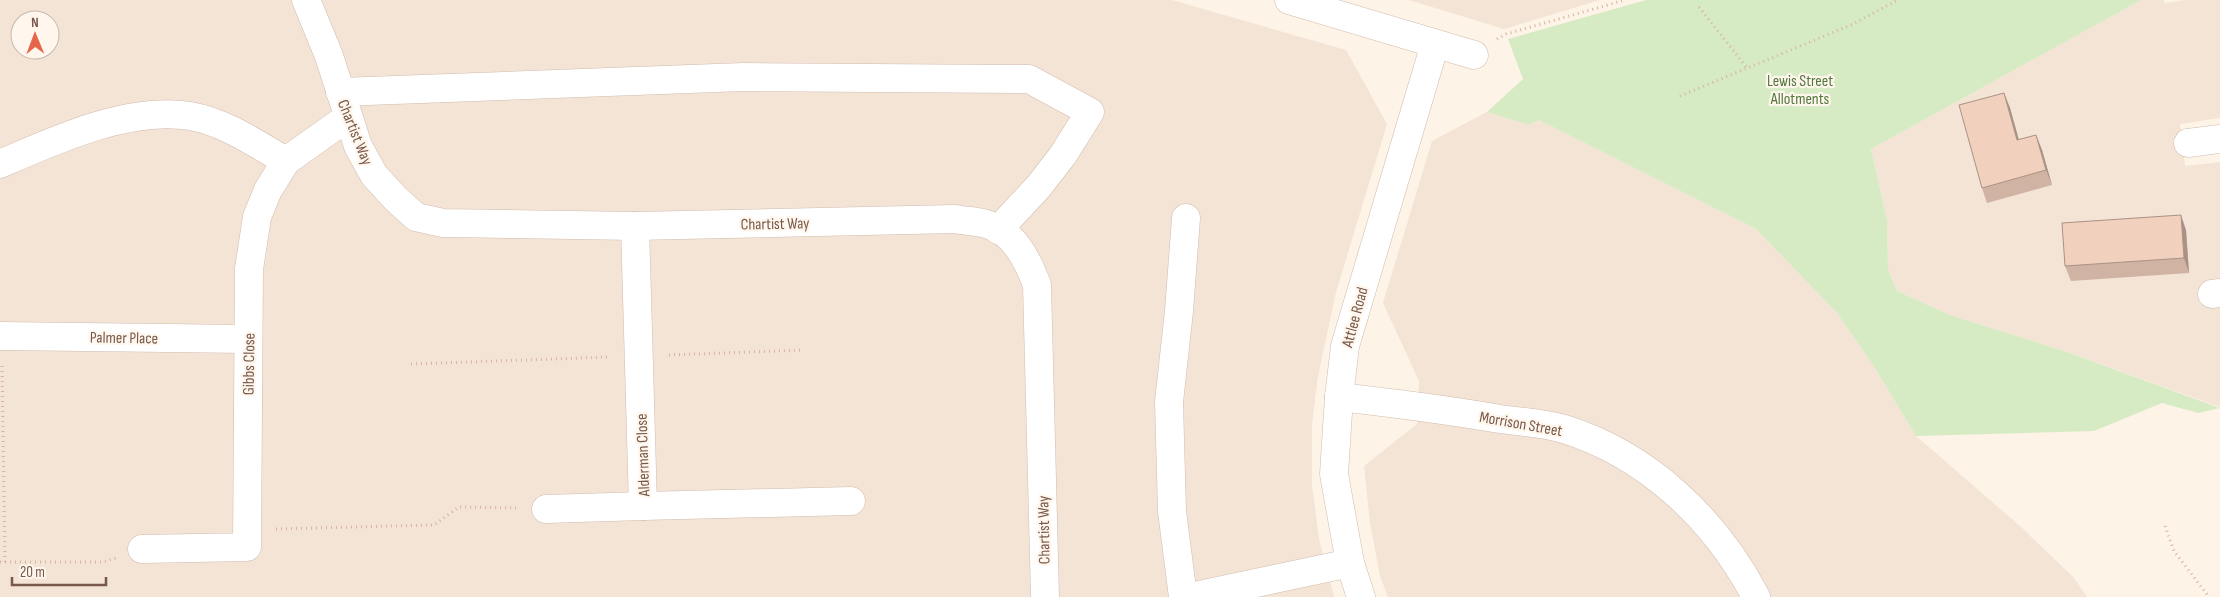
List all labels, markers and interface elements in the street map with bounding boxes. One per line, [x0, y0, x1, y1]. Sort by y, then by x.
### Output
north arrow [10, 10, 60, 60]
text: N [31, 14, 39, 31]
park label: Lewis Street Allotments [1767, 72, 1833, 109]
street label: Chartist Way [333, 97, 376, 168]
street label: Chartist Way [740, 214, 810, 235]
street label: Attlee Road [1338, 285, 1373, 351]
street label: Palmer Place [90, 328, 158, 349]
street label: Gibbs Close [239, 333, 260, 395]
street label: Morrison Street [1478, 408, 1564, 441]
street label: Alderman Close [633, 413, 654, 498]
street label: Chartist Way [1034, 495, 1055, 565]
scale bar [12, 554, 106, 586]
text: 20 m [20, 563, 45, 582]

